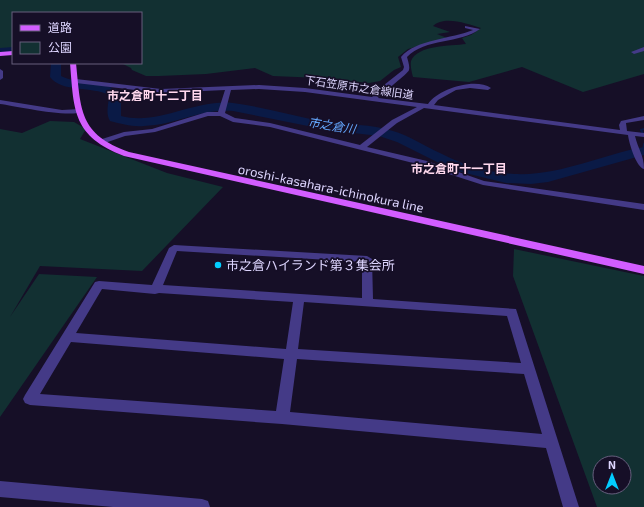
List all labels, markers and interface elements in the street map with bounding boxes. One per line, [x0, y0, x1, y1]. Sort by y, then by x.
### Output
legend [12, 12, 142, 64]
text: 道路 [48, 20, 72, 34]
text: 公園 [48, 40, 72, 54]
street label: 下石笠原市之倉線旧道 [304, 73, 414, 101]
district label: 市之倉町十二丁目 [107, 88, 203, 102]
water label: 市之倉川 [307, 114, 359, 136]
street label: oroshi-kasahara-ichinokura line [237, 160, 425, 216]
district label: 市之倉町十一丁目 [411, 161, 507, 175]
place label: 市之倉ハイランド第３集会所 [226, 257, 395, 273]
marker: 市之倉ハイランド第３集会所 [213, 260, 223, 270]
north arrow [592, 455, 632, 495]
text: N [608, 458, 616, 471]

